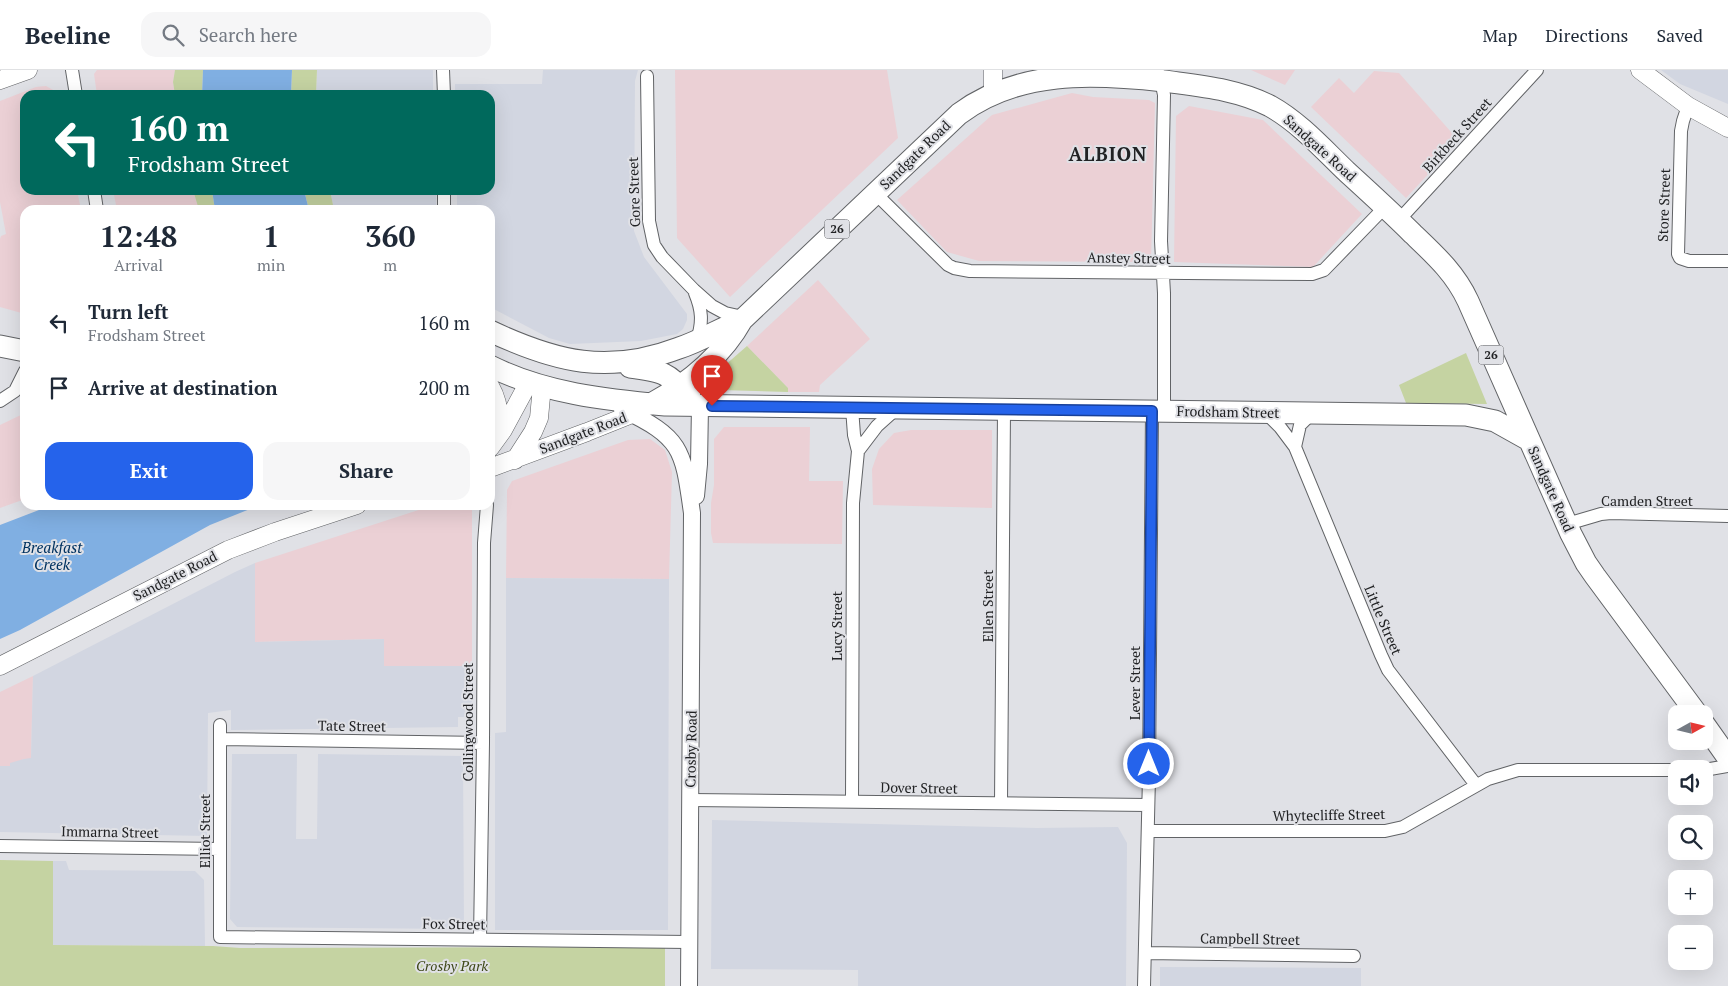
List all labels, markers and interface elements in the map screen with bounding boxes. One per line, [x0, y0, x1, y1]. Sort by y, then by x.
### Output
search box [141, 12, 491, 57]
text: Beeline [25, 19, 111, 51]
icon: search [159, 21, 187, 49]
text: Search here [199, 22, 297, 47]
text: Map [1482, 23, 1517, 47]
text: Directions [1545, 23, 1628, 47]
text: Saved [1656, 23, 1703, 47]
street label: Birkbeck Street [1418, 93, 1496, 176]
text: 160 m [128, 105, 229, 151]
icon: left [45, 110, 110, 175]
street label: Sandgate Road [1280, 110, 1361, 186]
street label: Sandgate Road [875, 116, 954, 193]
district label: ALBION [1068, 141, 1148, 166]
text: Frodsham Street [128, 149, 289, 178]
street label: Gore Street [623, 156, 644, 228]
street label: Store Street [1653, 167, 1674, 242]
text: 12:48 [99, 216, 178, 256]
text: 1 [263, 216, 280, 256]
text: 360 [365, 216, 416, 256]
road number: 26 [824, 220, 850, 238]
street label: Anstey Street [1087, 247, 1172, 268]
text: Arrival [114, 254, 163, 276]
text: min [257, 254, 285, 276]
text: m [383, 254, 397, 276]
text: Turn left [88, 299, 169, 324]
icon: left [45, 309, 73, 337]
text: 160 m [419, 310, 470, 335]
text: Frodsham Street [88, 324, 205, 346]
road number: 26 [1478, 346, 1504, 364]
pin [691, 355, 733, 406]
icon: arrive [698, 362, 726, 390]
icon: arrive [45, 374, 73, 402]
text: Arrive at destination [88, 375, 277, 400]
text: 200 m [419, 375, 470, 400]
street label: Frodsham Street [1176, 401, 1280, 422]
street label: Sandgate Road [536, 407, 629, 458]
button: Exit [45, 442, 253, 500]
button: Share [263, 442, 470, 500]
street label: Sandgate Road [1524, 443, 1579, 535]
street label: Camden Street [1601, 491, 1694, 510]
water label: Breakfast Creek [21, 537, 83, 574]
street label: Sandgate Road [129, 546, 220, 605]
street label: Ellen Street [978, 569, 997, 642]
street label: Little Street [1360, 582, 1407, 658]
street label: Lucy Street [827, 590, 846, 661]
street label: Lever Street [1125, 645, 1144, 720]
street label: Collingwood Street [458, 662, 477, 781]
north arrow [1668, 705, 1712, 750]
map controls [1668, 705, 1713, 970]
street label: Crosby Road [680, 710, 701, 788]
street label: Tate Street [318, 715, 387, 736]
position arrow [1122, 737, 1174, 789]
button: sound [1668, 760, 1713, 805]
street label: Dover Street [880, 777, 959, 798]
street label: Elliot Street [195, 793, 214, 868]
street label: Whytecliffe Street [1272, 804, 1386, 825]
button: search [1668, 815, 1713, 860]
street label: Immarna Street [61, 821, 160, 842]
button: + [1668, 870, 1713, 915]
street label: Fox Street [422, 913, 487, 934]
button: − [1668, 925, 1713, 970]
street label: Campbell Street [1200, 928, 1301, 949]
park label: Crosby Park [416, 956, 488, 975]

